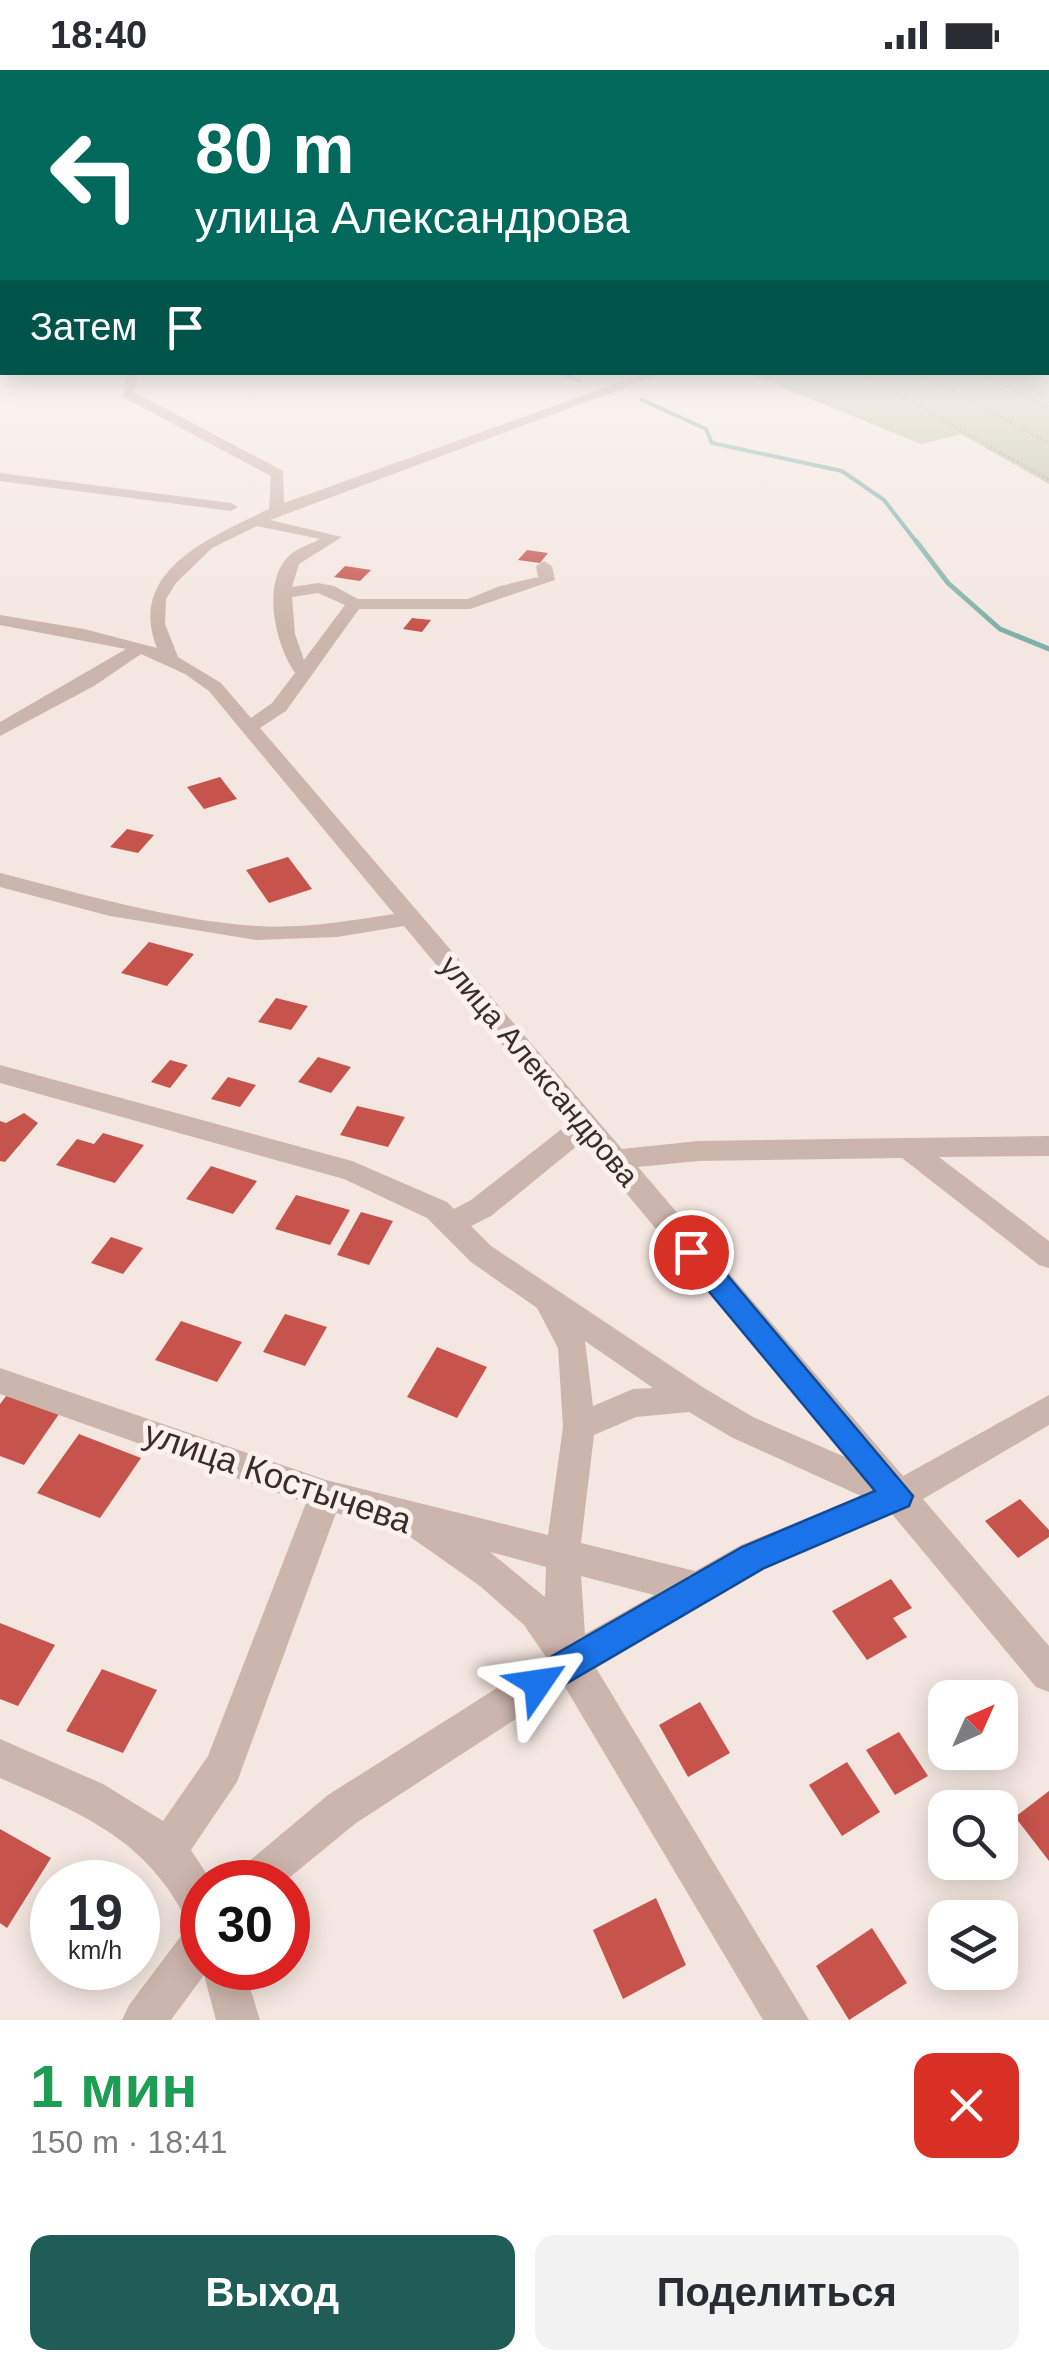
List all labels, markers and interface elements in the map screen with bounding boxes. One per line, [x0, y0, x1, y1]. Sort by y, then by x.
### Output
text: 18:40 [50, 14, 147, 56]
icon: left [30, 110, 160, 240]
text: 80 m [195, 110, 355, 188]
text: улица Александрова [195, 192, 630, 243]
icon: arrive [158, 300, 213, 355]
text: Затем [30, 306, 138, 348]
street label: улица Александрова [434, 949, 645, 1193]
pin [649, 1210, 734, 1295]
icon: arrive [664, 1225, 719, 1280]
street label: улица Костычева [140, 1413, 417, 1541]
position arrow [486, 1631, 590, 1735]
north arrow [928, 1680, 1018, 1770]
map controls [928, 1680, 1018, 1990]
button: search [928, 1790, 1018, 1880]
speed limit sign: 30 [180, 1860, 310, 1990]
text: 19 [67, 1885, 123, 1941]
button: layers [928, 1900, 1018, 1990]
text: km/h [68, 1936, 122, 1964]
text: 1 мин [30, 2053, 198, 2120]
button: close [914, 2053, 1019, 2158]
text: 150 m · 18:41 [30, 2124, 227, 2160]
button: Выход [30, 2235, 515, 2350]
button: Поделиться [535, 2235, 1019, 2350]

